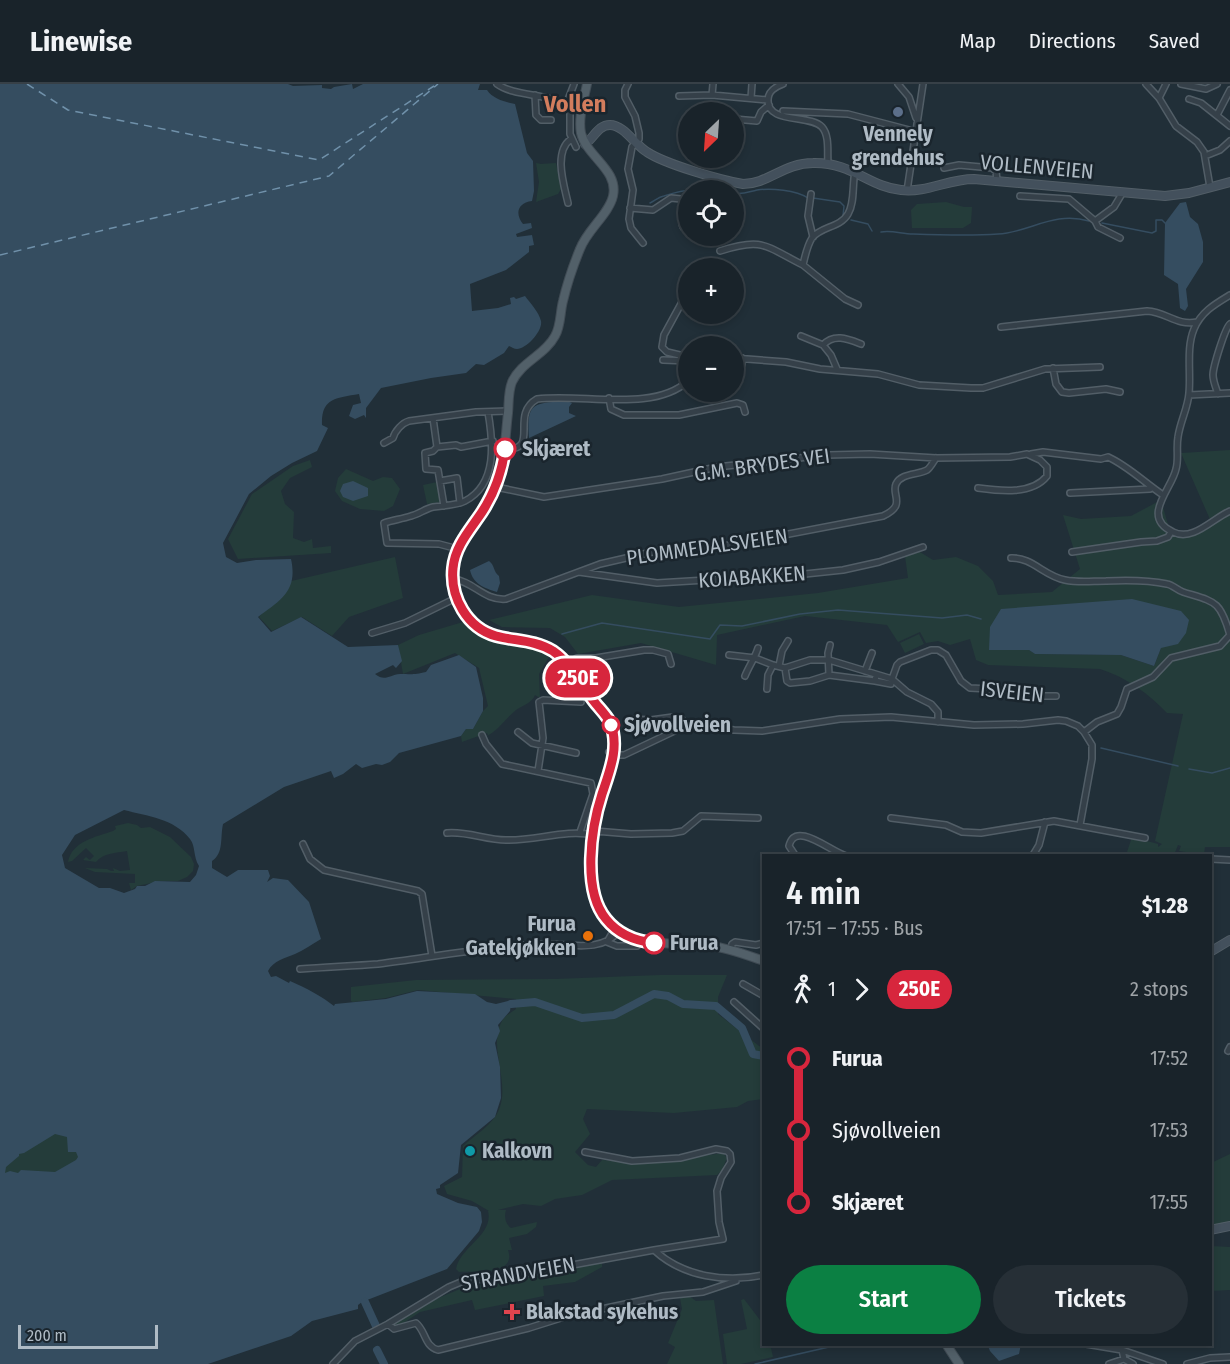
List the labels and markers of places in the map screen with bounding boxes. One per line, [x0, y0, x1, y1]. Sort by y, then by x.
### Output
marker: Vennely grendehus [891, 105, 905, 119]
place label: Vennely grendehus [852, 121, 944, 171]
place label: Skjæret [522, 436, 591, 462]
marker: Skjæret [494, 438, 516, 460]
place label: Sjøvollveien [624, 712, 731, 738]
marker: Sjøvollveien [602, 716, 620, 734]
place label: Furua Gatekjøkken [465, 911, 576, 961]
marker: Furua Gatekjøkken [581, 929, 595, 943]
place label: Furua [670, 930, 718, 956]
marker: Furua [643, 932, 665, 954]
place label: Kalkovn [482, 1138, 552, 1164]
marker: Kalkovn [463, 1144, 477, 1158]
place label: Blakstad sykehus [526, 1299, 678, 1325]
marker: Blakstad sykehus [503, 1303, 521, 1321]

